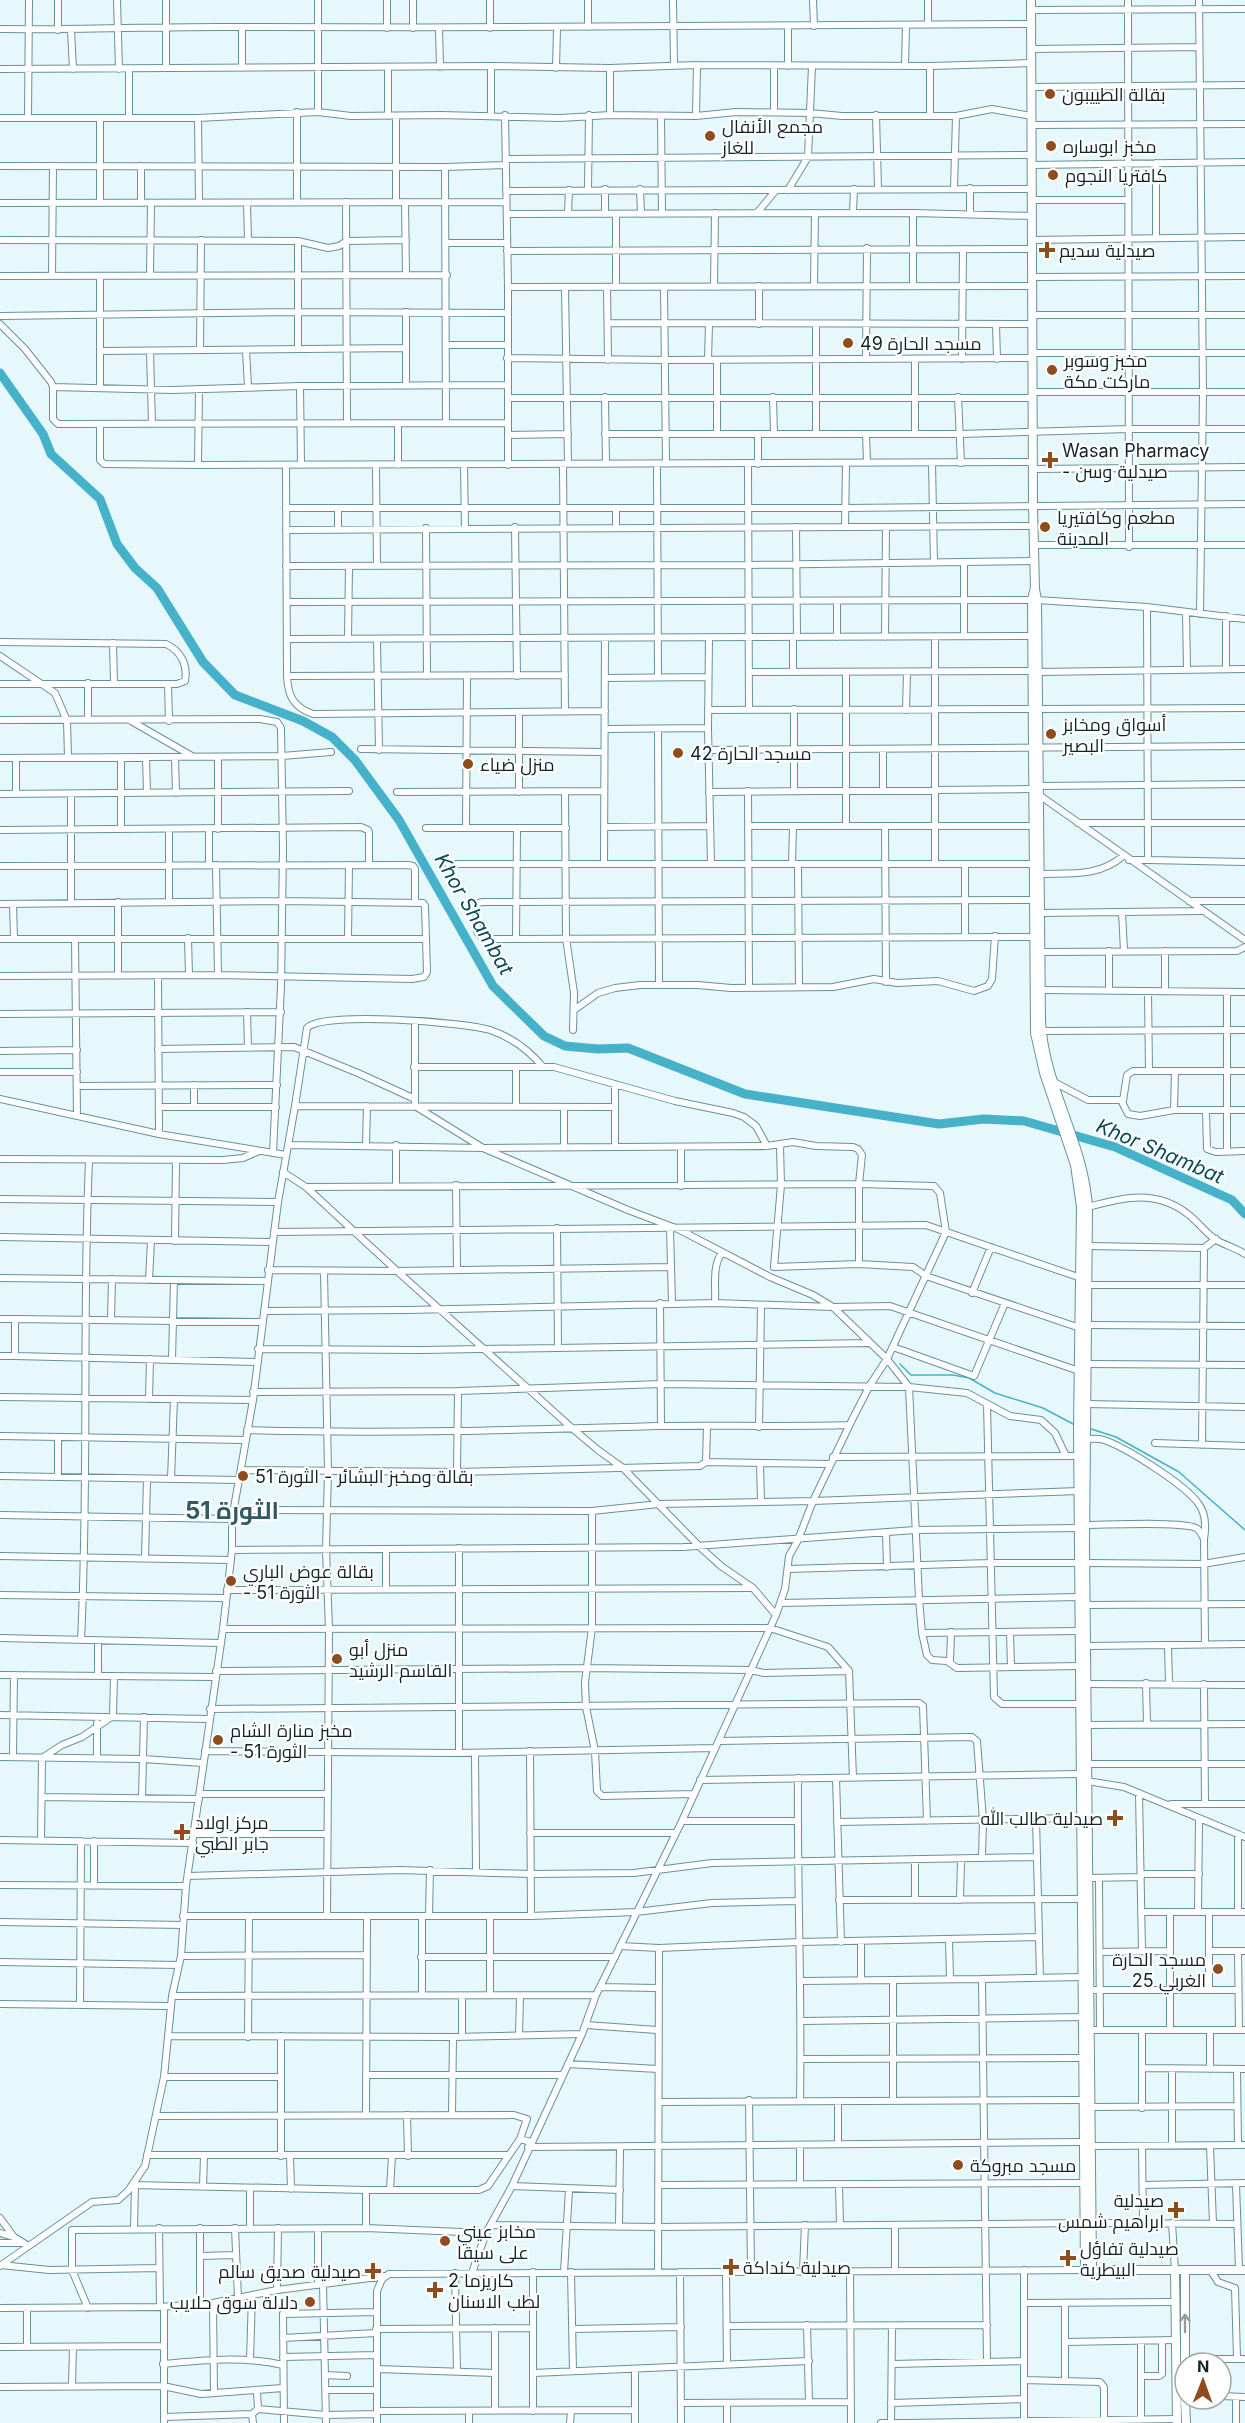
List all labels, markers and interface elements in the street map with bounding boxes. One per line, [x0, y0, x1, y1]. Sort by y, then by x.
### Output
place label: بقالة الطييبون [1062, 84, 1166, 106]
marker: بقالة الطييبون [1043, 87, 1057, 101]
place label: مجمع الأنفال للغاز [721, 116, 823, 159]
marker: مجمع الأنفال للغاز [703, 129, 717, 143]
place label: مخبز ابوساره [1063, 136, 1157, 158]
marker: مخبز ابوساره [1044, 139, 1058, 153]
place label: كافتريا النجوم [1065, 165, 1167, 188]
marker: كافتريا النجوم [1046, 168, 1060, 182]
place label: صيدلية سديم [1059, 240, 1156, 263]
marker: صيدلية سديم [1040, 243, 1054, 257]
place label: مسجد الحارة 49 [860, 333, 982, 355]
marker: مسجد الحارة 49 [841, 336, 855, 350]
place label: مخبز وسوبر ماركت مكة [1063, 350, 1150, 393]
marker: مخبز وسوبر ماركت مكة [1045, 363, 1059, 377]
place label: Wasan Pharmacy - صيدلية وسن [1062, 440, 1209, 483]
marker: Wasan Pharmacy - صيدلية وسن [1043, 453, 1057, 467]
place label: مطعم وكافتيريا المدينة [1057, 507, 1175, 549]
marker: مطعم وكافتيريا المدينة [1038, 520, 1052, 534]
place label: أسواق ومخابز البصير [1062, 714, 1166, 757]
marker: أسواق ومخابز البصير [1044, 727, 1058, 741]
place label: مسجد الحارة 42 [690, 743, 811, 765]
marker: مسجد الحارة 42 [671, 746, 685, 760]
place label: منزل ضياء [480, 754, 554, 776]
marker: منزل ضياء [461, 757, 475, 771]
water label: Khor Shambat [430, 849, 519, 979]
water label: Khor Shambat [1093, 1113, 1228, 1189]
place label: بقالة ومخبز البشائر - الثورة 51 [255, 1466, 474, 1488]
marker: بقالة ومخبز البشائر - الثورة 51 [236, 1469, 250, 1483]
district label: الثورة 51 [185, 1496, 279, 1525]
place label: بقالة عوض الباري - الثورة 51 [243, 1561, 374, 1604]
marker: بقالة عوض الباري - الثورة 51 [224, 1574, 238, 1588]
place label: منزل أبو القاسم الرشيد [349, 1639, 452, 1683]
marker: منزل أبو القاسم الرشيد [330, 1652, 344, 1666]
place label: مخبز منارة الشام - الثورة 51 [230, 1720, 352, 1763]
marker: مخبز منارة الشام - الثورة 51 [211, 1733, 225, 1747]
place label: صيدلية طالب الله [980, 1807, 1103, 1829]
marker: صيدلية طالب الله [1108, 1811, 1122, 1825]
place label: مركز اولاد جابر الطبي [195, 1812, 269, 1858]
marker: مركز اولاد جابر الطبي [173, 1823, 191, 1841]
place label: مسجد الحارة 25 الغربي [1112, 1949, 1206, 1995]
marker: مسجد الحارة 25 الغربي [1211, 1962, 1225, 1976]
place label: مسجد مبروكة [970, 2155, 1076, 2177]
marker: مسجد مبروكة [951, 2158, 965, 2172]
place label: صيدلية ابراهيم شمس [1058, 2190, 1164, 2234]
marker: صيدلية ابراهيم شمس [1169, 2203, 1183, 2217]
place label: مخابز عيني على سيقا [457, 2221, 536, 2264]
marker: مخابز عيني على سيقا [438, 2234, 452, 2248]
place label: صيدلية تفاؤل البيطرية [1080, 2238, 1179, 2281]
marker: صيدلية تفاؤل البيطرية [1061, 2251, 1075, 2265]
place label: صيدلية كنداكة [743, 2257, 851, 2278]
marker: صيدلية كنداكة [724, 2260, 738, 2274]
place label: صيدلية صديق سالم [218, 2261, 361, 2284]
marker: صيدلية صديق سالم [366, 2264, 380, 2278]
place label: كاريزما 2 لطب الاسنان [448, 2270, 540, 2313]
marker: كاريزما 2 لطب الاسنان [426, 2281, 444, 2299]
place label: دلالة سوق حلايب [170, 2292, 298, 2315]
marker: دلالة سوق حلايب [303, 2295, 317, 2309]
one-way arrow [1179, 2313, 1191, 2333]
north arrow [1173, 2351, 1233, 2411]
text: N [1197, 2356, 1210, 2376]

